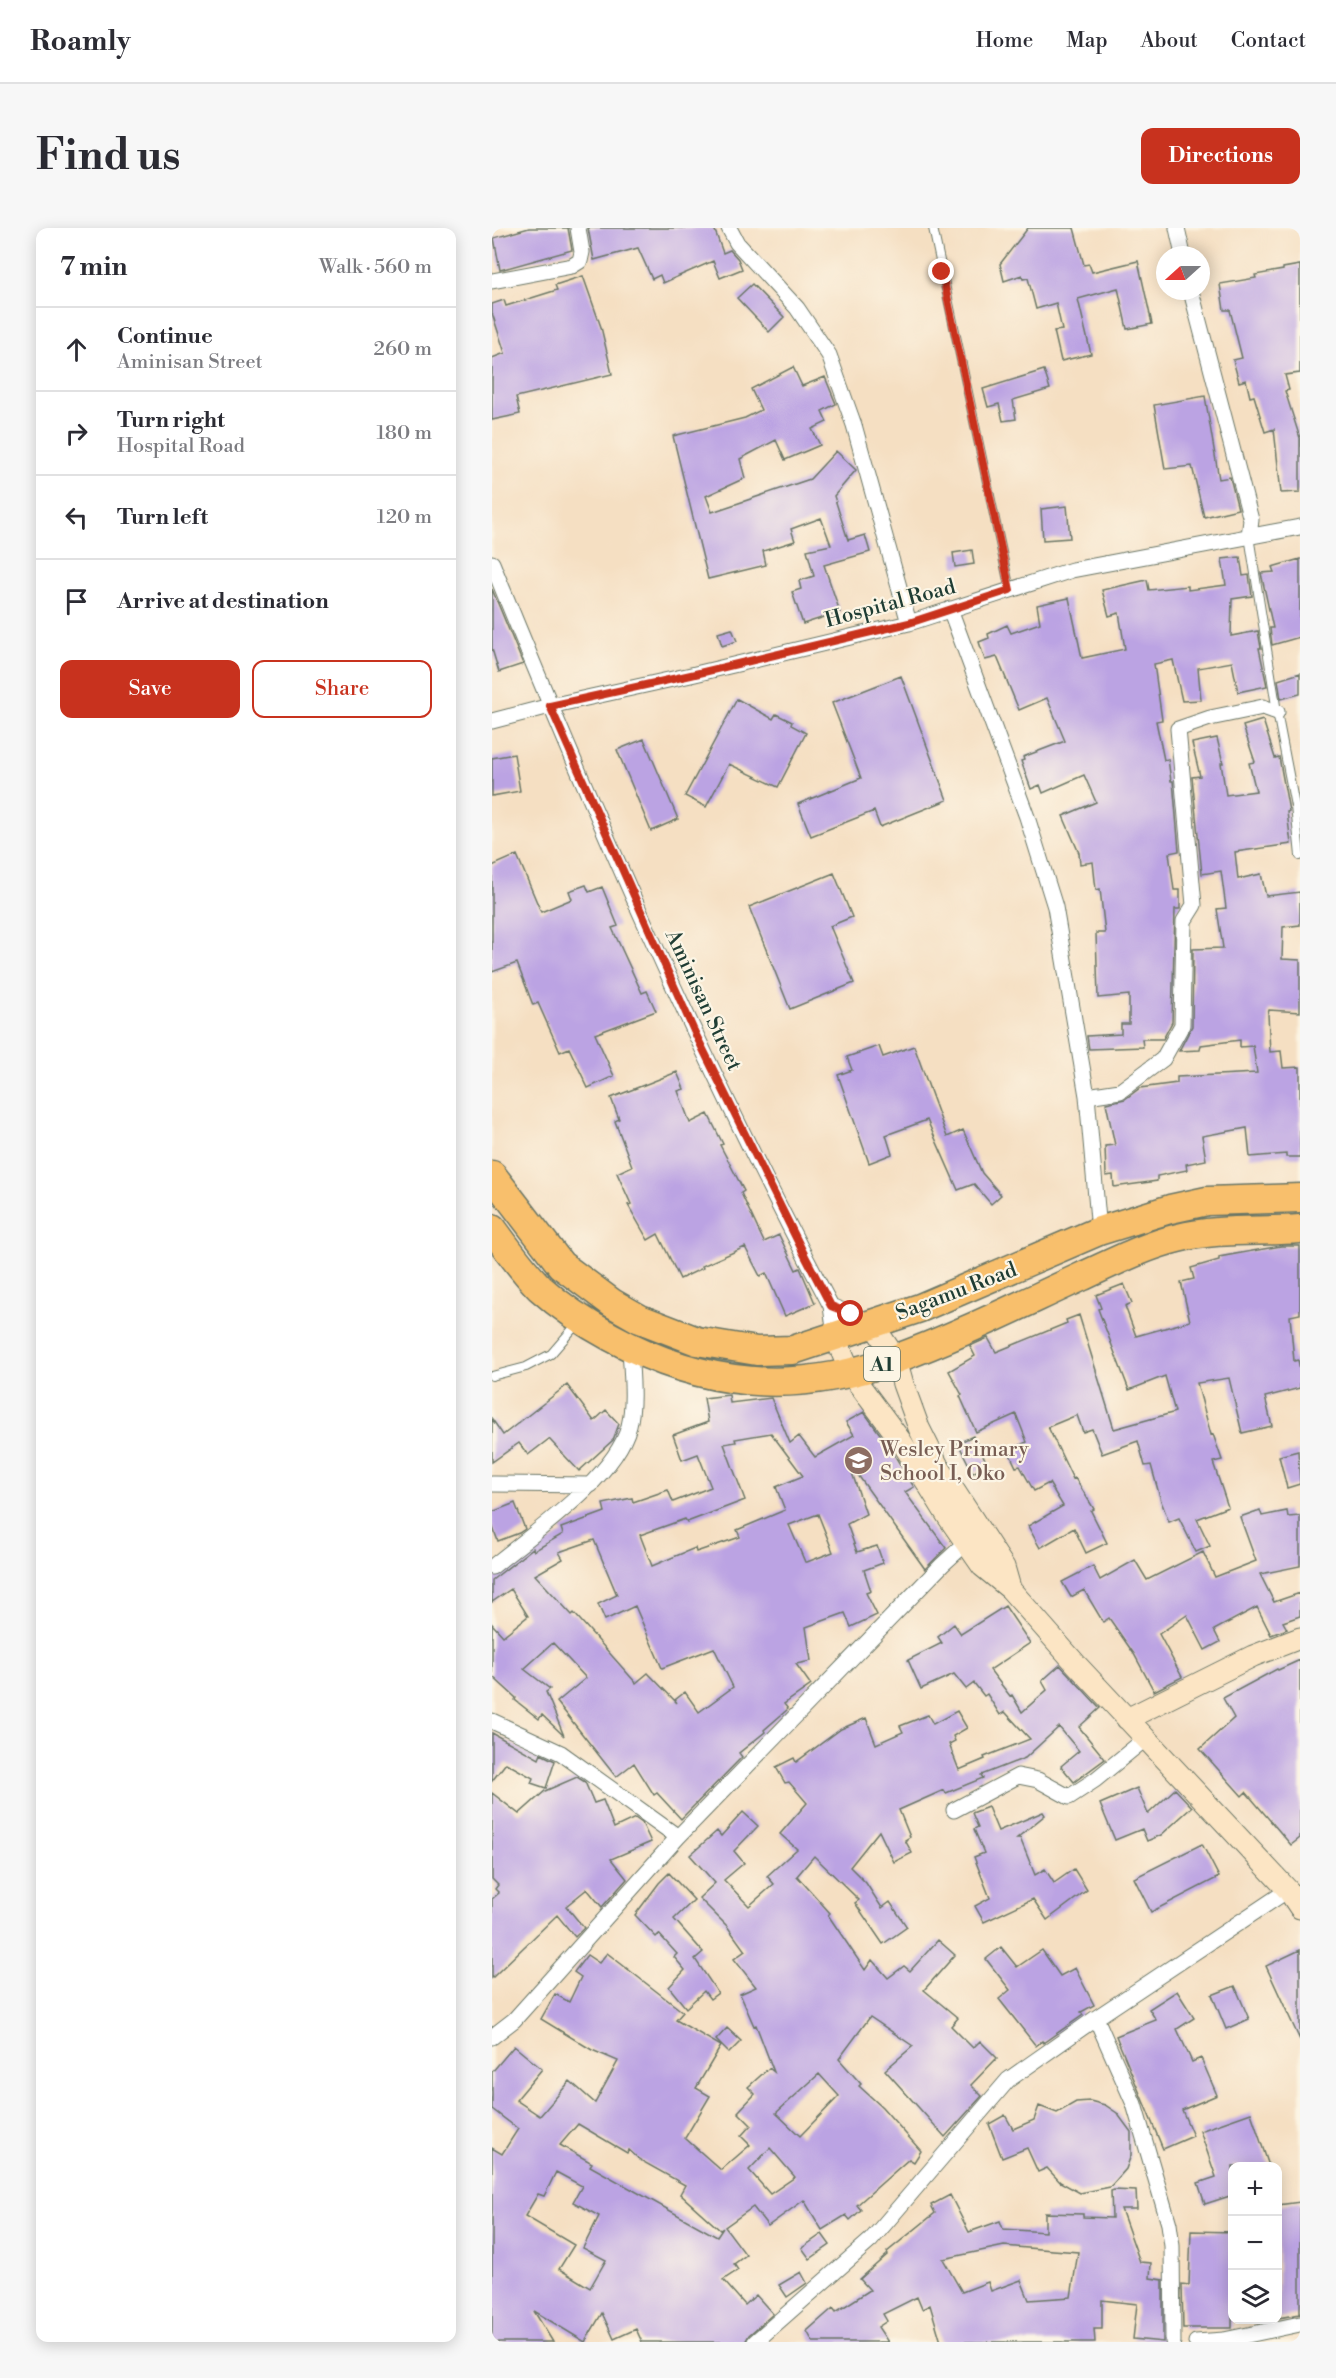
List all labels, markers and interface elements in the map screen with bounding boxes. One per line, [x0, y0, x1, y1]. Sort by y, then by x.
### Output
text: Roamly [30, 24, 131, 59]
text: Home [976, 28, 1033, 54]
text: Map [1066, 28, 1108, 54]
text: About [1141, 28, 1198, 54]
text: Contact [1231, 28, 1306, 54]
button: Directions [1141, 128, 1300, 184]
text: Find us [36, 130, 180, 183]
north arrow [1156, 246, 1210, 300]
text: 7 min [60, 251, 127, 283]
text: Walk · 560 m [319, 255, 432, 280]
route end [928, 258, 954, 284]
text: Continue [117, 323, 213, 350]
icon: ahead [60, 333, 93, 366]
text: 260 m [374, 337, 432, 362]
text: Aminisan Street [117, 350, 263, 375]
text: Turn right [117, 407, 225, 434]
icon: right [60, 417, 93, 450]
text: 180 m [377, 421, 432, 446]
text: Hospital Road [117, 434, 245, 459]
icon: left [60, 501, 93, 534]
text: Turn left [117, 504, 208, 531]
text: 120 m [377, 505, 432, 530]
street label: Hospital Road [822, 574, 959, 634]
icon: arrive [60, 585, 93, 618]
text: Arrive at destination [117, 588, 329, 615]
button: Save [60, 660, 240, 718]
button: Share [252, 660, 432, 718]
street label: Aminisan Street [659, 925, 747, 1076]
street label: Sagamu Road [892, 1257, 1021, 1327]
route start [837, 1300, 863, 1326]
road number: A1 [864, 1347, 900, 1381]
place label: Wesley Primary School I, Oko [879, 1437, 1029, 1487]
school or university icon: Wesley Primary School I, Oko [843, 1445, 875, 1477]
map controls [1228, 2162, 1282, 2324]
button: + [1228, 2162, 1282, 2216]
button: − [1228, 2216, 1282, 2270]
button: layers [1228, 2270, 1282, 2324]

